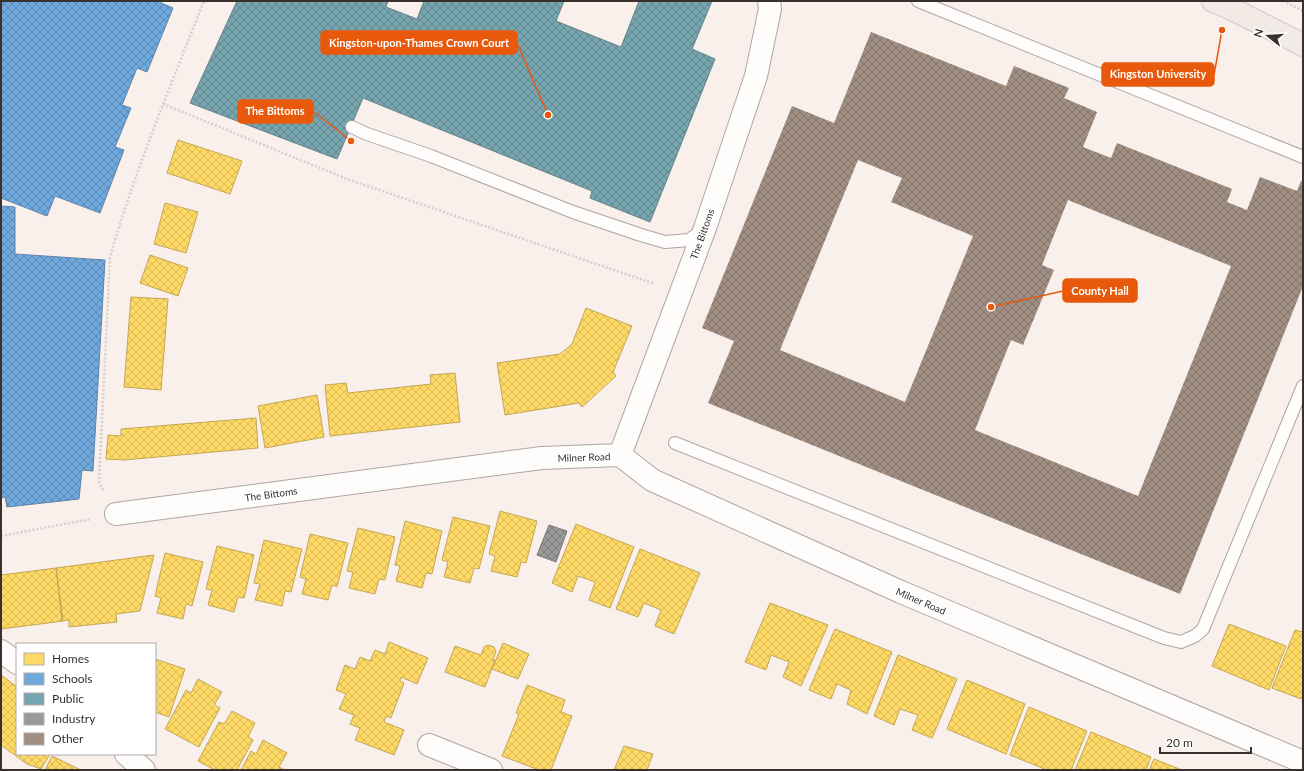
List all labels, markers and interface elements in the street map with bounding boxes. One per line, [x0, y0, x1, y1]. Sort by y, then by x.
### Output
north arrow [1248, 16, 1288, 56]
text: N [1251, 27, 1265, 39]
callout: Kingston-upon-Thames Crown Court [321, 31, 517, 54]
text: Kingston-upon-Thames Crown Court [329, 36, 510, 49]
callout: Kingston University [1102, 63, 1214, 86]
text: Kingston University [1110, 67, 1206, 80]
callout: The Bittoms [238, 100, 313, 123]
text: The Bittoms [245, 104, 305, 117]
street label: The Bittoms [687, 207, 717, 261]
callout: County Hall [1063, 279, 1137, 302]
text: County Hall [1071, 284, 1129, 297]
street label: Milner Road [557, 450, 611, 464]
street label: The Bittoms [244, 484, 298, 504]
street label: Milner Road [894, 585, 948, 617]
legend [16, 643, 156, 755]
text: Homes [52, 651, 89, 666]
text: Schools [52, 671, 93, 686]
text: Public [52, 691, 84, 706]
text: Industry [52, 711, 96, 726]
scale bar [1160, 729, 1251, 755]
text: Other [52, 731, 84, 746]
text: 20 m [1166, 735, 1193, 750]

